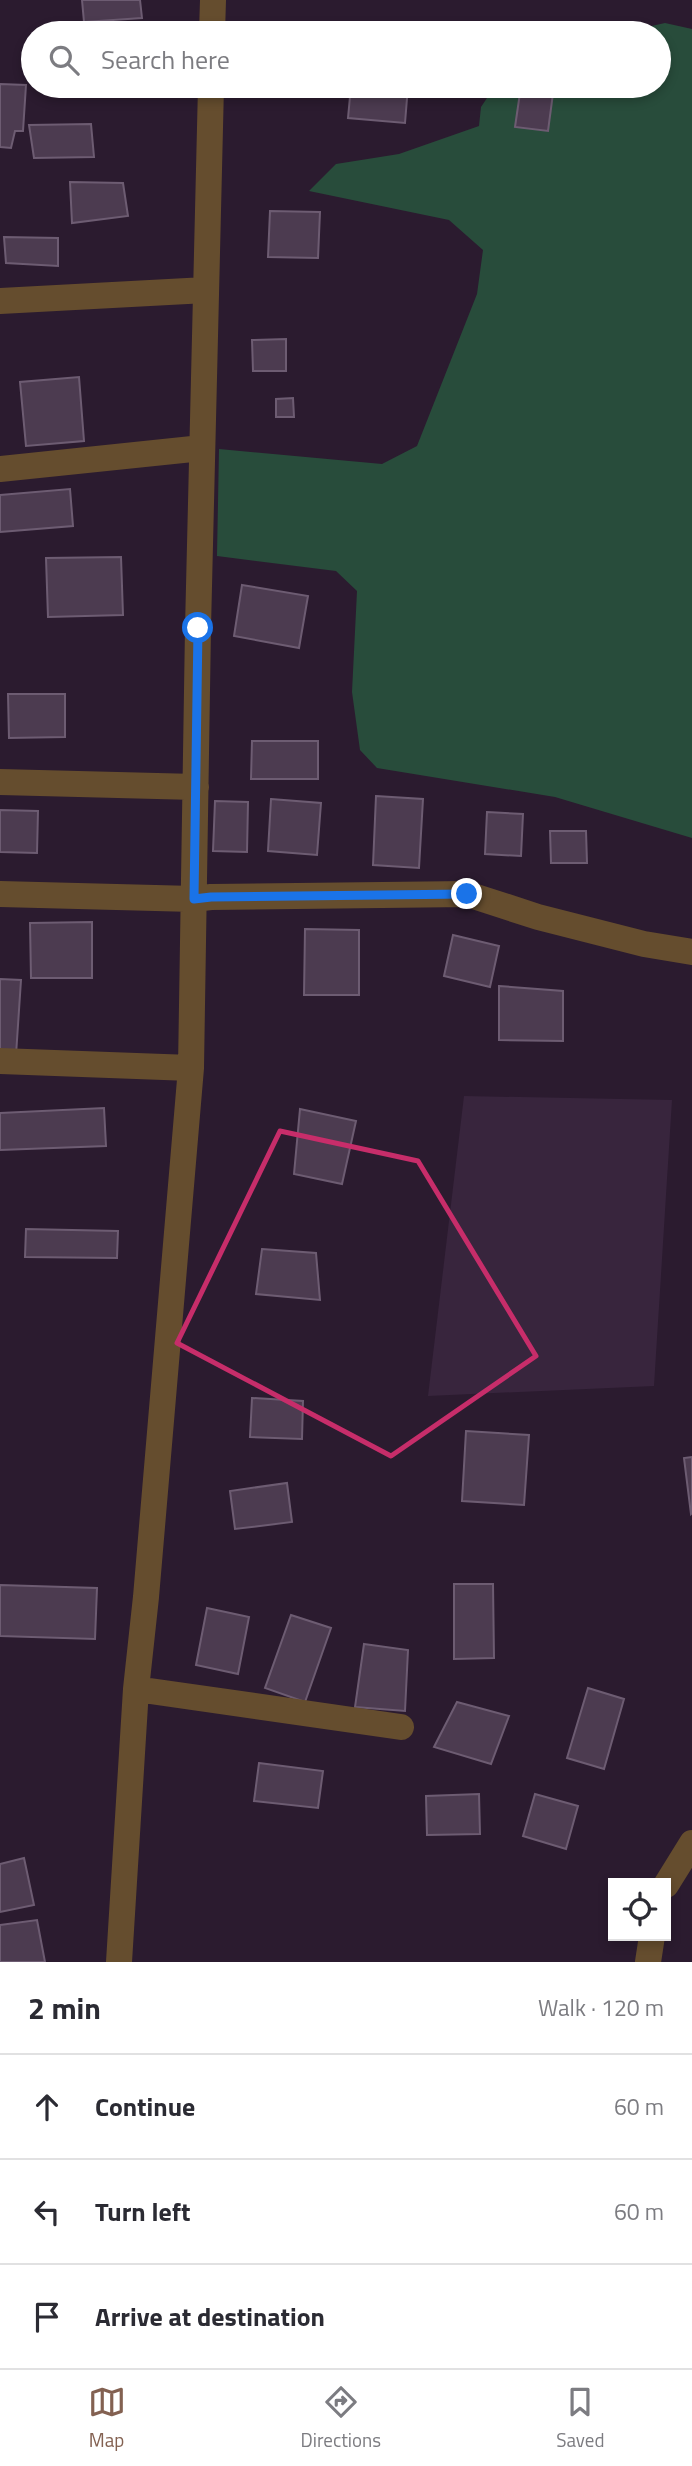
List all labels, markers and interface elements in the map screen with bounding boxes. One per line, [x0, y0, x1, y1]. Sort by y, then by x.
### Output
search box [21, 21, 671, 98]
text: Search here [101, 40, 230, 79]
icon: search [45, 41, 83, 79]
route start [182, 612, 213, 643]
route end [451, 878, 482, 909]
map controls [608, 1878, 671, 1941]
button: locate [608, 1878, 671, 1941]
text: 2 min [28, 1985, 101, 2031]
text: Walk · 120 m [538, 1990, 664, 2025]
text: Continue [95, 2087, 195, 2126]
icon: ahead [28, 2088, 66, 2126]
text: 60 m [614, 2089, 664, 2124]
text: Turn left [95, 2192, 190, 2231]
icon: left [28, 2193, 66, 2231]
text: 60 m [614, 2194, 664, 2229]
text: Arrive at destination [95, 2297, 325, 2336]
icon: arrive [28, 2298, 66, 2336]
tab: Map [88, 2383, 126, 2454]
tab: Directions [301, 2383, 381, 2454]
tab: Saved [556, 2383, 604, 2454]

